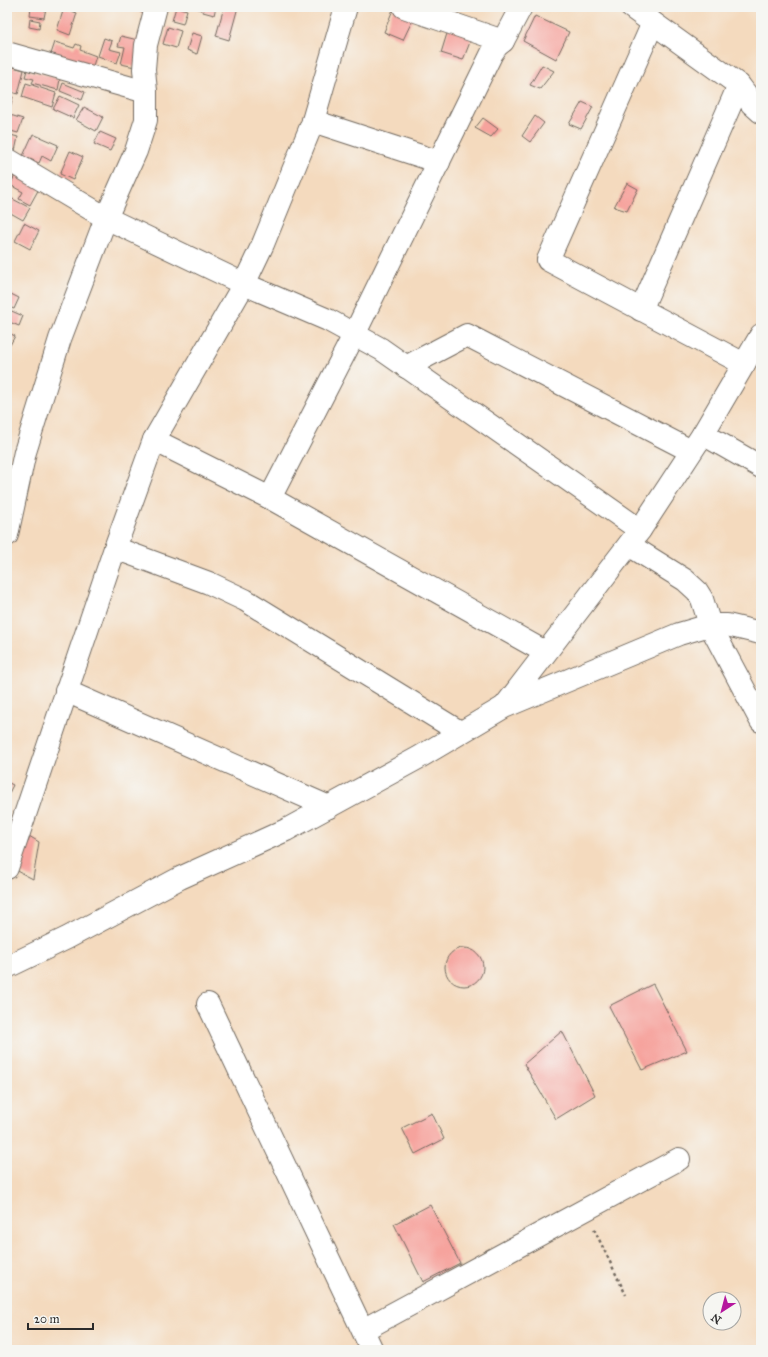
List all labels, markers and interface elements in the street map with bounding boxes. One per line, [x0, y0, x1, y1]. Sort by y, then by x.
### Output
north arrow [702, 1291, 742, 1331]
scale bar [28, 1305, 93, 1331]
text: N [708, 1310, 724, 1327]
text: 20 m [34, 1312, 60, 1326]

